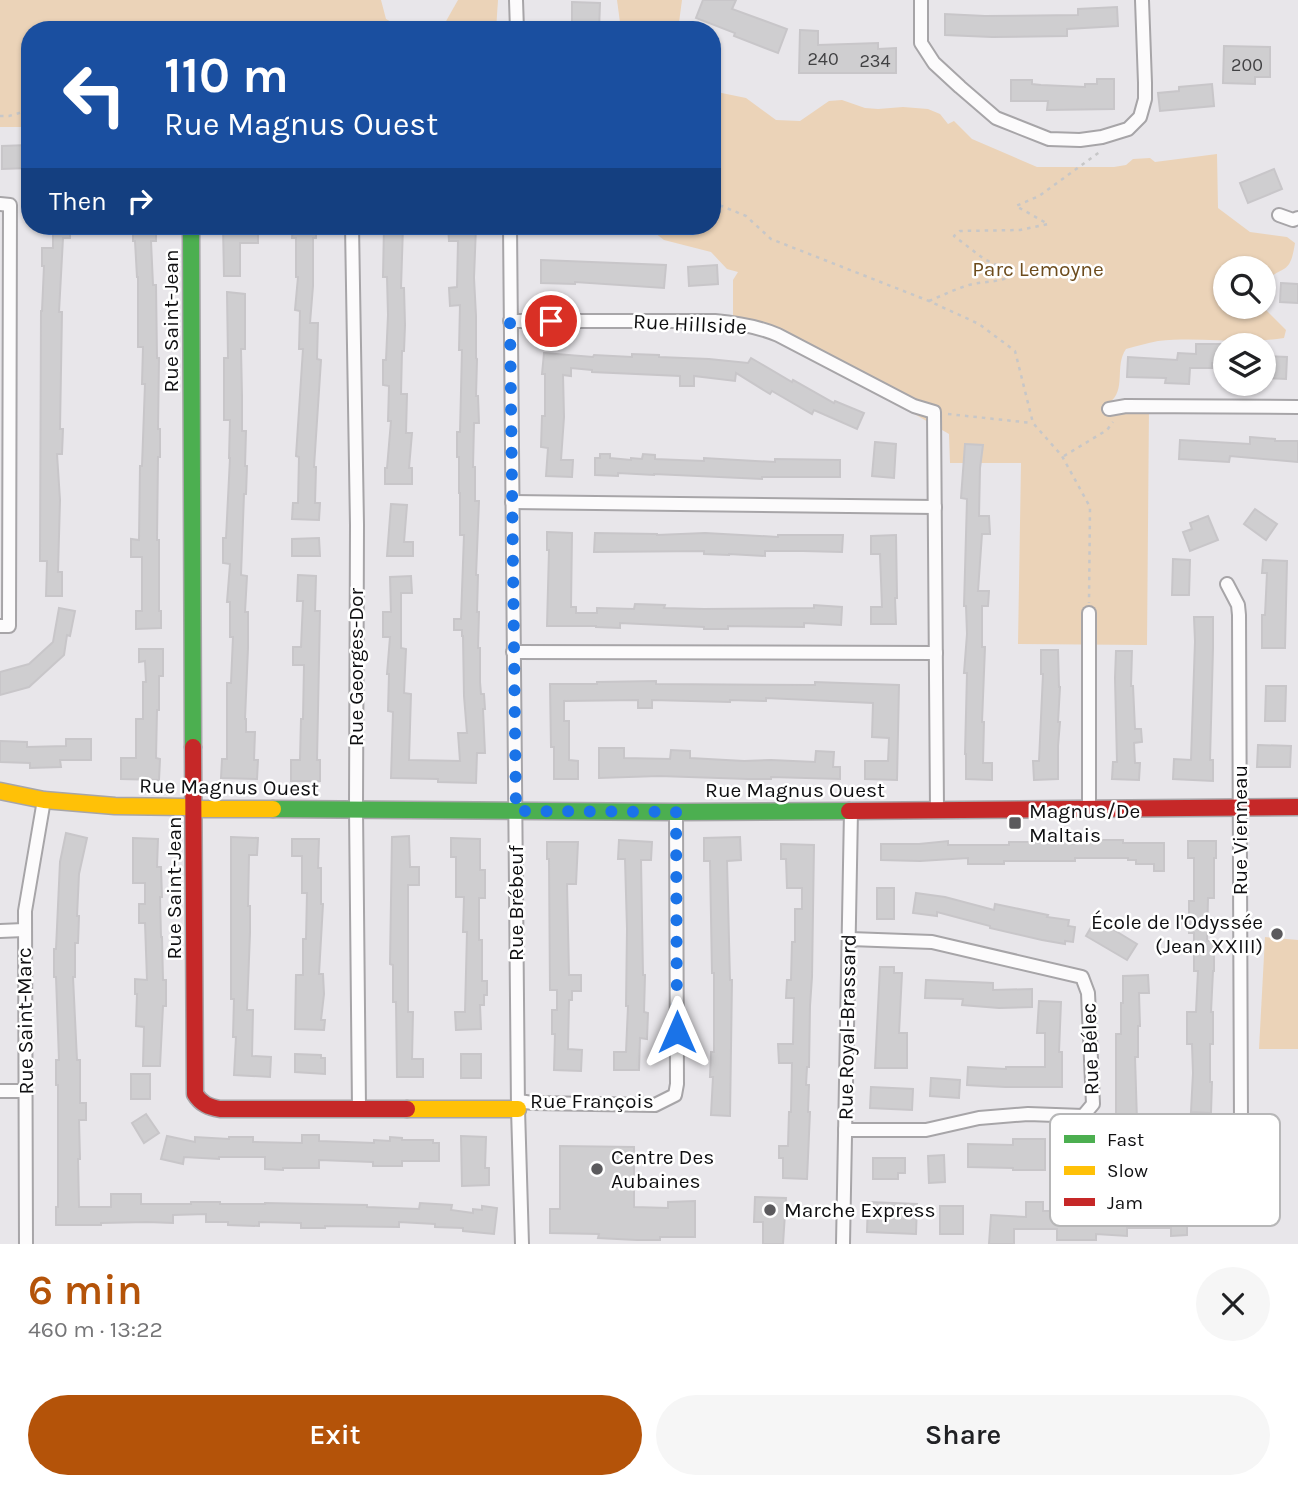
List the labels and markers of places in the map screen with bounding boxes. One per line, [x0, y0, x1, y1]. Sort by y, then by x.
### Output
pin [521, 291, 581, 351]
place label: Magnus/De Maltais [1029, 799, 1140, 847]
marker: Magnus/De Maltais [1007, 815, 1023, 831]
place label: École de l'Odyssée (Jean XXIII) [1091, 910, 1263, 958]
marker: École de l'Odyssée (Jean XXIII) [1269, 926, 1285, 942]
place label: Centre Des Aubaines [611, 1145, 714, 1193]
marker: Centre Des Aubaines [589, 1161, 605, 1177]
place label: Marche Express [784, 1198, 935, 1222]
marker: Marche Express [762, 1202, 778, 1218]

